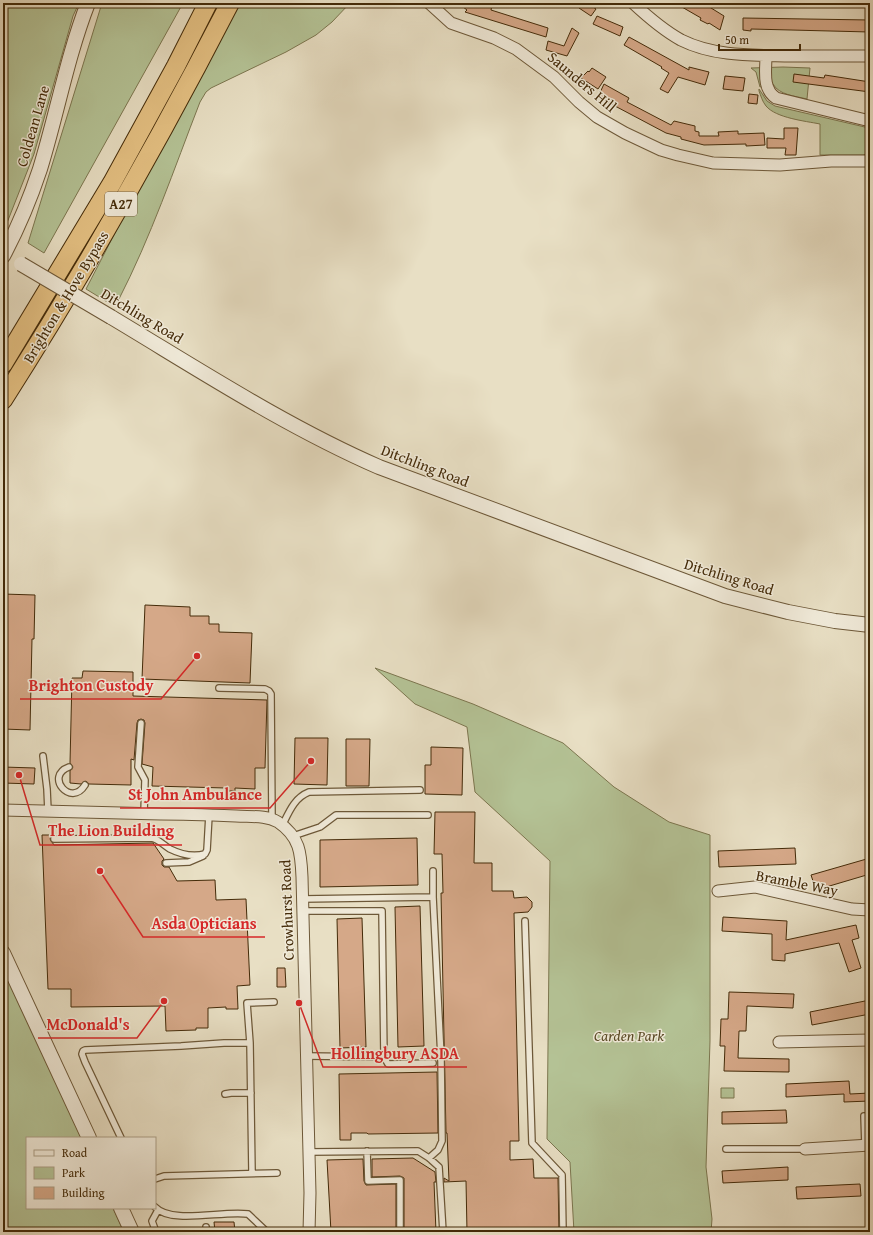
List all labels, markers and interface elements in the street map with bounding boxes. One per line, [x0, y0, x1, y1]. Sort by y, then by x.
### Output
scale bar [719, 26, 800, 52]
text: 50 m [725, 31, 749, 48]
street label: Saunders Hill [543, 47, 621, 117]
street label: Coldean Lane [11, 83, 54, 169]
road number: A27 [105, 192, 137, 216]
street label: Brighton & Hove Bypass [18, 227, 113, 367]
street label: Ditchling Road [97, 283, 187, 348]
street label: Ditchling Road [378, 439, 472, 492]
street label: Ditchling Road [682, 553, 776, 600]
callout: Brighton Custody [20, 671, 161, 699]
text: Brighton Custody [29, 673, 154, 697]
callout: St John Ambulance [120, 780, 270, 808]
text: St John Ambulance [128, 782, 262, 806]
callout: The Lion Building [40, 817, 182, 845]
text: The Lion Building [48, 818, 175, 842]
street label: Crowhurst Road [274, 859, 299, 961]
street label: Bramble Way [754, 864, 840, 901]
callout: Asda Opticians [143, 909, 265, 937]
text: Asda Opticians [151, 911, 257, 935]
callout: McDonald's [38, 1010, 137, 1038]
text: McDonald's [46, 1012, 130, 1036]
park label: Carden Park [594, 1025, 664, 1046]
callout: Hollingbury ASDA [323, 1039, 467, 1067]
text: Hollingbury ASDA [331, 1041, 460, 1065]
legend [26, 1137, 156, 1209]
text: Road [62, 1144, 88, 1161]
text: Park [62, 1164, 86, 1181]
text: Building [62, 1184, 105, 1201]

